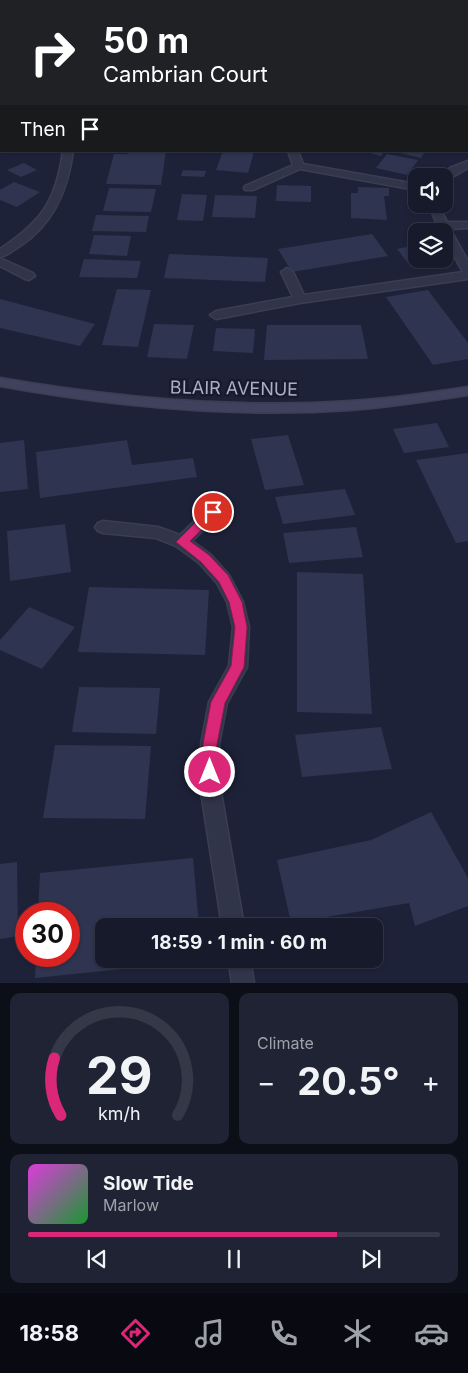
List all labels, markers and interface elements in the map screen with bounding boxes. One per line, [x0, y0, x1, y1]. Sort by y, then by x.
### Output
text: 50 m [103, 19, 189, 61]
icon: right [20, 20, 85, 85]
text: Cambrian Court [103, 61, 268, 87]
icon: arrive [76, 115, 104, 143]
text: Then [20, 118, 66, 141]
map controls [408, 168, 453, 268]
button: sound [408, 168, 453, 213]
button: layers [408, 223, 453, 268]
street label: BLAIR AVENUE [170, 376, 298, 400]
pin [192, 491, 234, 533]
icon: arrive [199, 498, 227, 526]
position arrow [183, 745, 235, 797]
speed limit sign: 30 [15, 902, 80, 967]
text: 18:59 · 1 min · 60 m [151, 931, 327, 954]
text: Climate [257, 1033, 314, 1053]
text: 29 [86, 1044, 153, 1107]
text: 20.5° [297, 1058, 400, 1104]
text: − [257, 1065, 276, 1099]
text: + [421, 1065, 440, 1099]
text: km/h [98, 1103, 141, 1124]
text: Slow Tide [103, 1172, 194, 1195]
text: Marlow [103, 1195, 159, 1215]
icon: previous [83, 1245, 111, 1273]
icon: pause [220, 1245, 248, 1273]
icon: next [357, 1245, 385, 1273]
icon: directions [118, 1316, 153, 1351]
icon: music [192, 1316, 227, 1351]
icon: phone [266, 1316, 301, 1351]
icon: climate [340, 1316, 375, 1351]
icon: car [414, 1316, 449, 1351]
text: 18:58 [19, 1320, 79, 1346]

